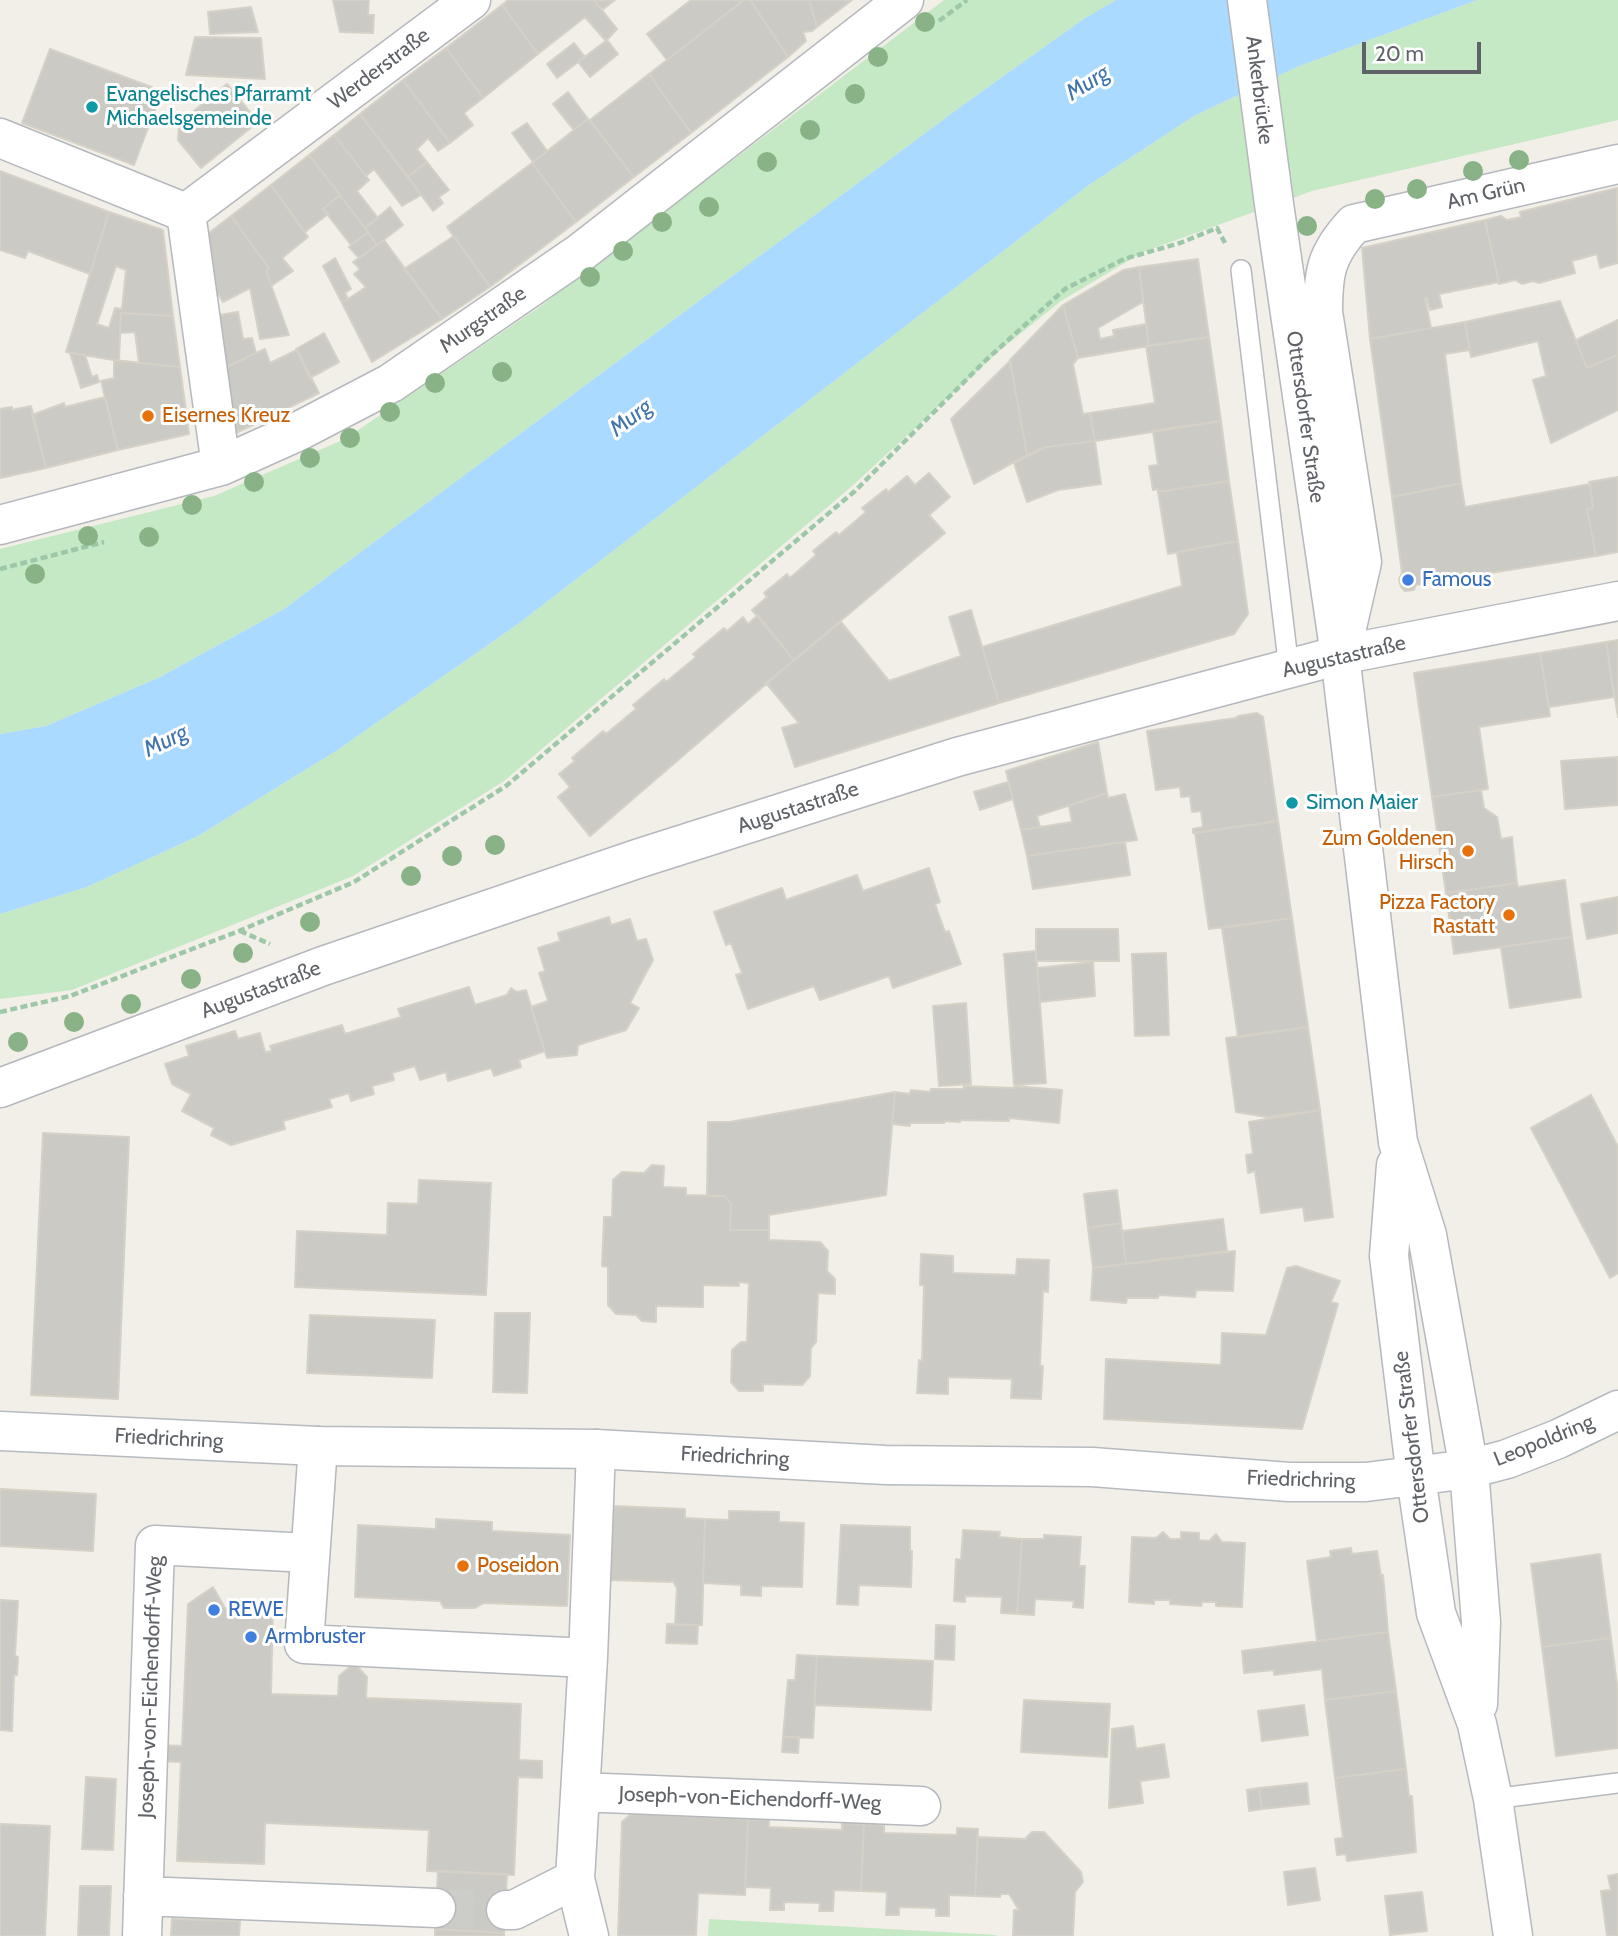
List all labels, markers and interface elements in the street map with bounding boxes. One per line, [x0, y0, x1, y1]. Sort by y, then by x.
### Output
street label: Werderstraße [323, 23, 435, 115]
scale bar [1366, 28, 1485, 72]
street label: Ankerbrücke [1240, 34, 1278, 146]
text: 20 m [1375, 41, 1424, 66]
water label: Murg [1061, 59, 1115, 107]
place label: Evangelisches Pfarramt Michaelsgemeinde [106, 82, 311, 132]
marker: Evangelisches Pfarramt Michaelsgemeinde [84, 99, 100, 115]
street label: Am Grün [1444, 173, 1528, 215]
street label: Murgstraße [435, 281, 531, 359]
street label: Ottersdorfer Straße [1280, 329, 1330, 505]
water label: Murg [604, 393, 658, 443]
place label: Eisernes Kreuz [162, 403, 290, 429]
marker: Eisernes Kreuz [140, 408, 156, 424]
place label: Famous [1422, 567, 1492, 593]
marker: Famous [1400, 572, 1416, 588]
street label: Augustastraße [1280, 631, 1408, 683]
water label: Murg [139, 719, 193, 763]
street label: Augustastraße [734, 777, 862, 839]
place label: Simon Maier [1306, 790, 1418, 816]
marker: Simon Maier [1284, 795, 1300, 811]
place label: Zum Goldenen Hirsch [1322, 826, 1454, 876]
marker: Zum Goldenen Hirsch [1460, 843, 1476, 859]
place label: Pizza Factory Rastatt [1379, 890, 1495, 940]
marker: Pizza Factory Rastatt [1501, 907, 1517, 923]
street label: Augustastraße [198, 956, 324, 1024]
street label: Ottersdorfer Straße [1389, 1349, 1435, 1525]
street label: Leopoldring [1490, 1410, 1598, 1472]
street label: Friedrichring [114, 1424, 224, 1454]
street label: Friedrichring [680, 1442, 790, 1472]
street label: Friedrichring [1246, 1466, 1356, 1494]
place label: Poseidon [477, 1553, 559, 1579]
street label: Joseph-von-Eichendorff-Weg [134, 1555, 168, 1819]
marker: Poseidon [455, 1558, 471, 1574]
place label: REWE [228, 1597, 284, 1623]
marker: REWE [206, 1602, 222, 1618]
place label: Armbruster [265, 1624, 365, 1650]
marker: Armbruster [243, 1629, 259, 1645]
street label: Joseph-von-Eichendorff-Weg [618, 1782, 882, 1816]

